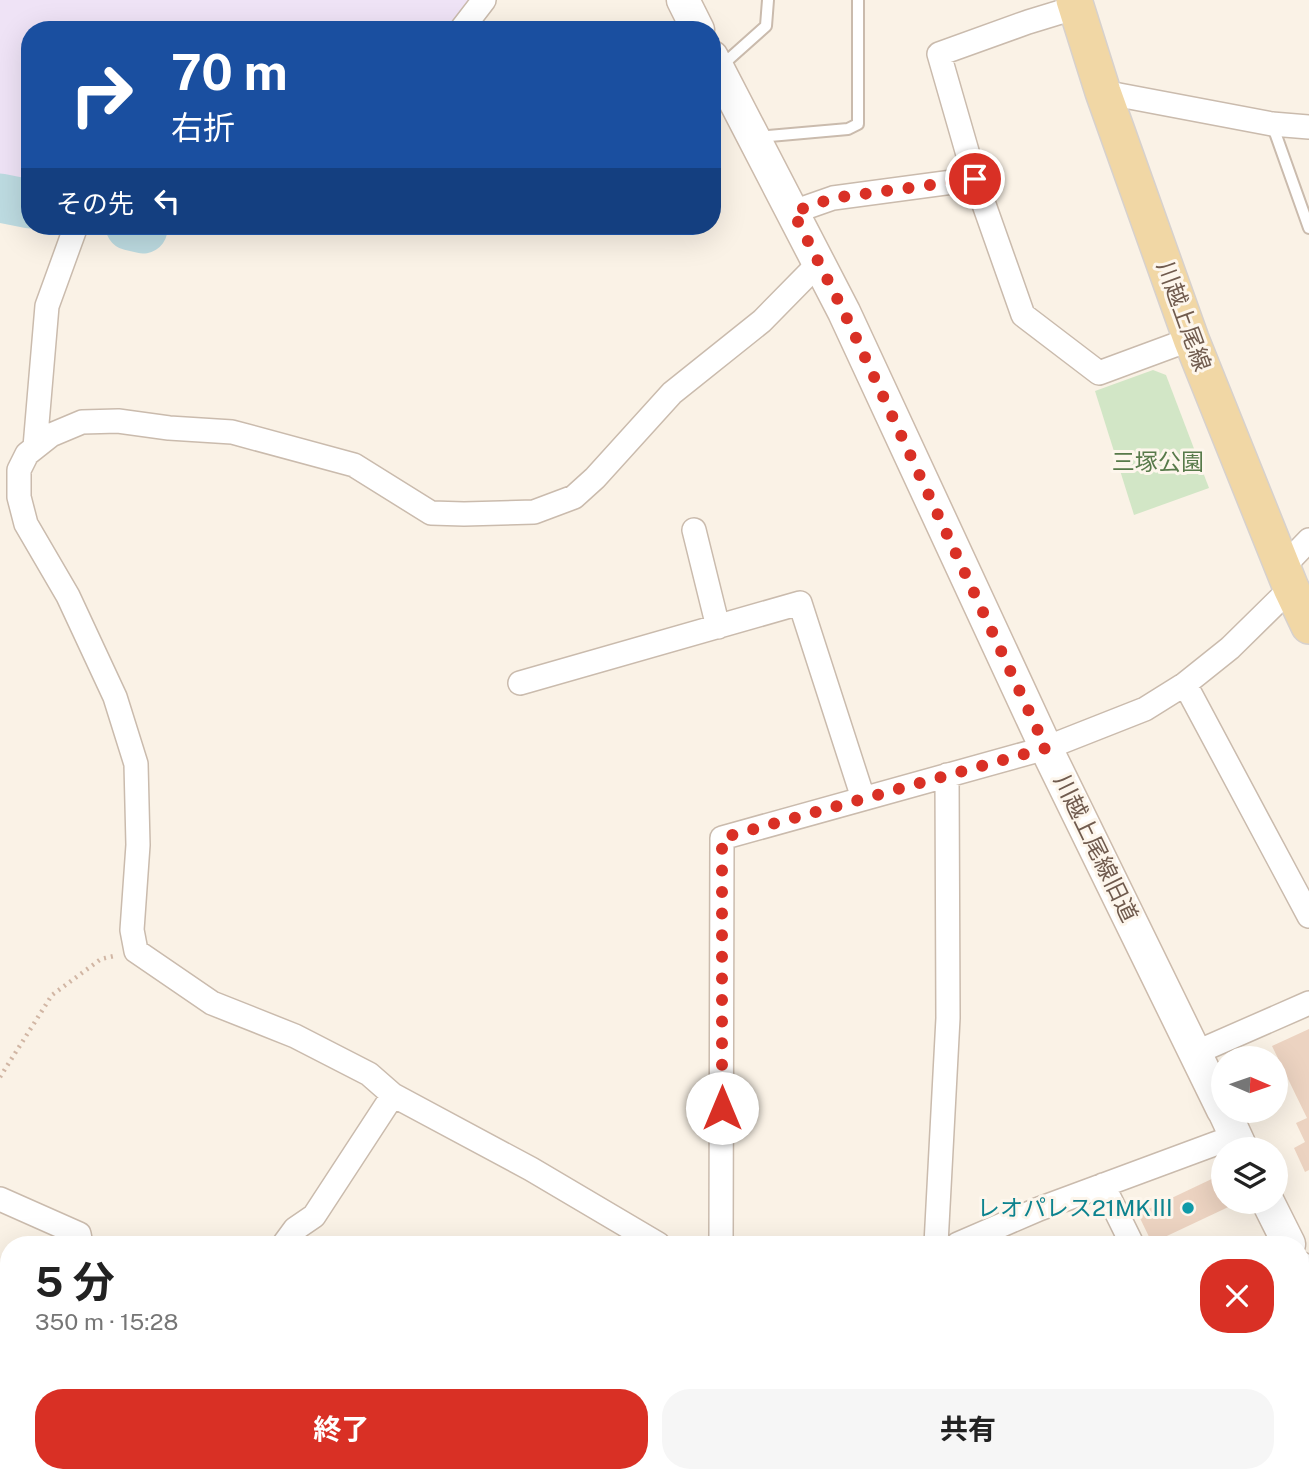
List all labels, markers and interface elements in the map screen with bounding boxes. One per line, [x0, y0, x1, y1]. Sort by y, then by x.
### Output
text: 70 m [171, 43, 288, 101]
icon: right [56, 49, 147, 140]
text: 右折 [171, 109, 235, 146]
pin [945, 149, 1005, 209]
icon: arrive [956, 160, 994, 198]
icon: left [148, 182, 186, 220]
text: その先 [56, 188, 134, 219]
street label: 川越上尾線 [1152, 257, 1217, 374]
park label: 三塚公園 [1112, 448, 1204, 475]
street label: 川越上尾線旧道 [1049, 770, 1144, 926]
north arrow [1211, 1046, 1288, 1124]
map controls [1211, 1046, 1288, 1214]
position arrow [685, 1071, 759, 1145]
button: layers [1211, 1137, 1288, 1214]
place label: レオパレス21MKⅢ [977, 1194, 1174, 1221]
marker: レオパレス21MKⅢ [1180, 1200, 1196, 1216]
text: 5 分 [35, 1257, 115, 1306]
button: close [1200, 1259, 1274, 1333]
text: 350 m · 15:28 [35, 1308, 178, 1335]
button: 終了 [35, 1389, 648, 1469]
button: 共有 [662, 1389, 1274, 1469]

